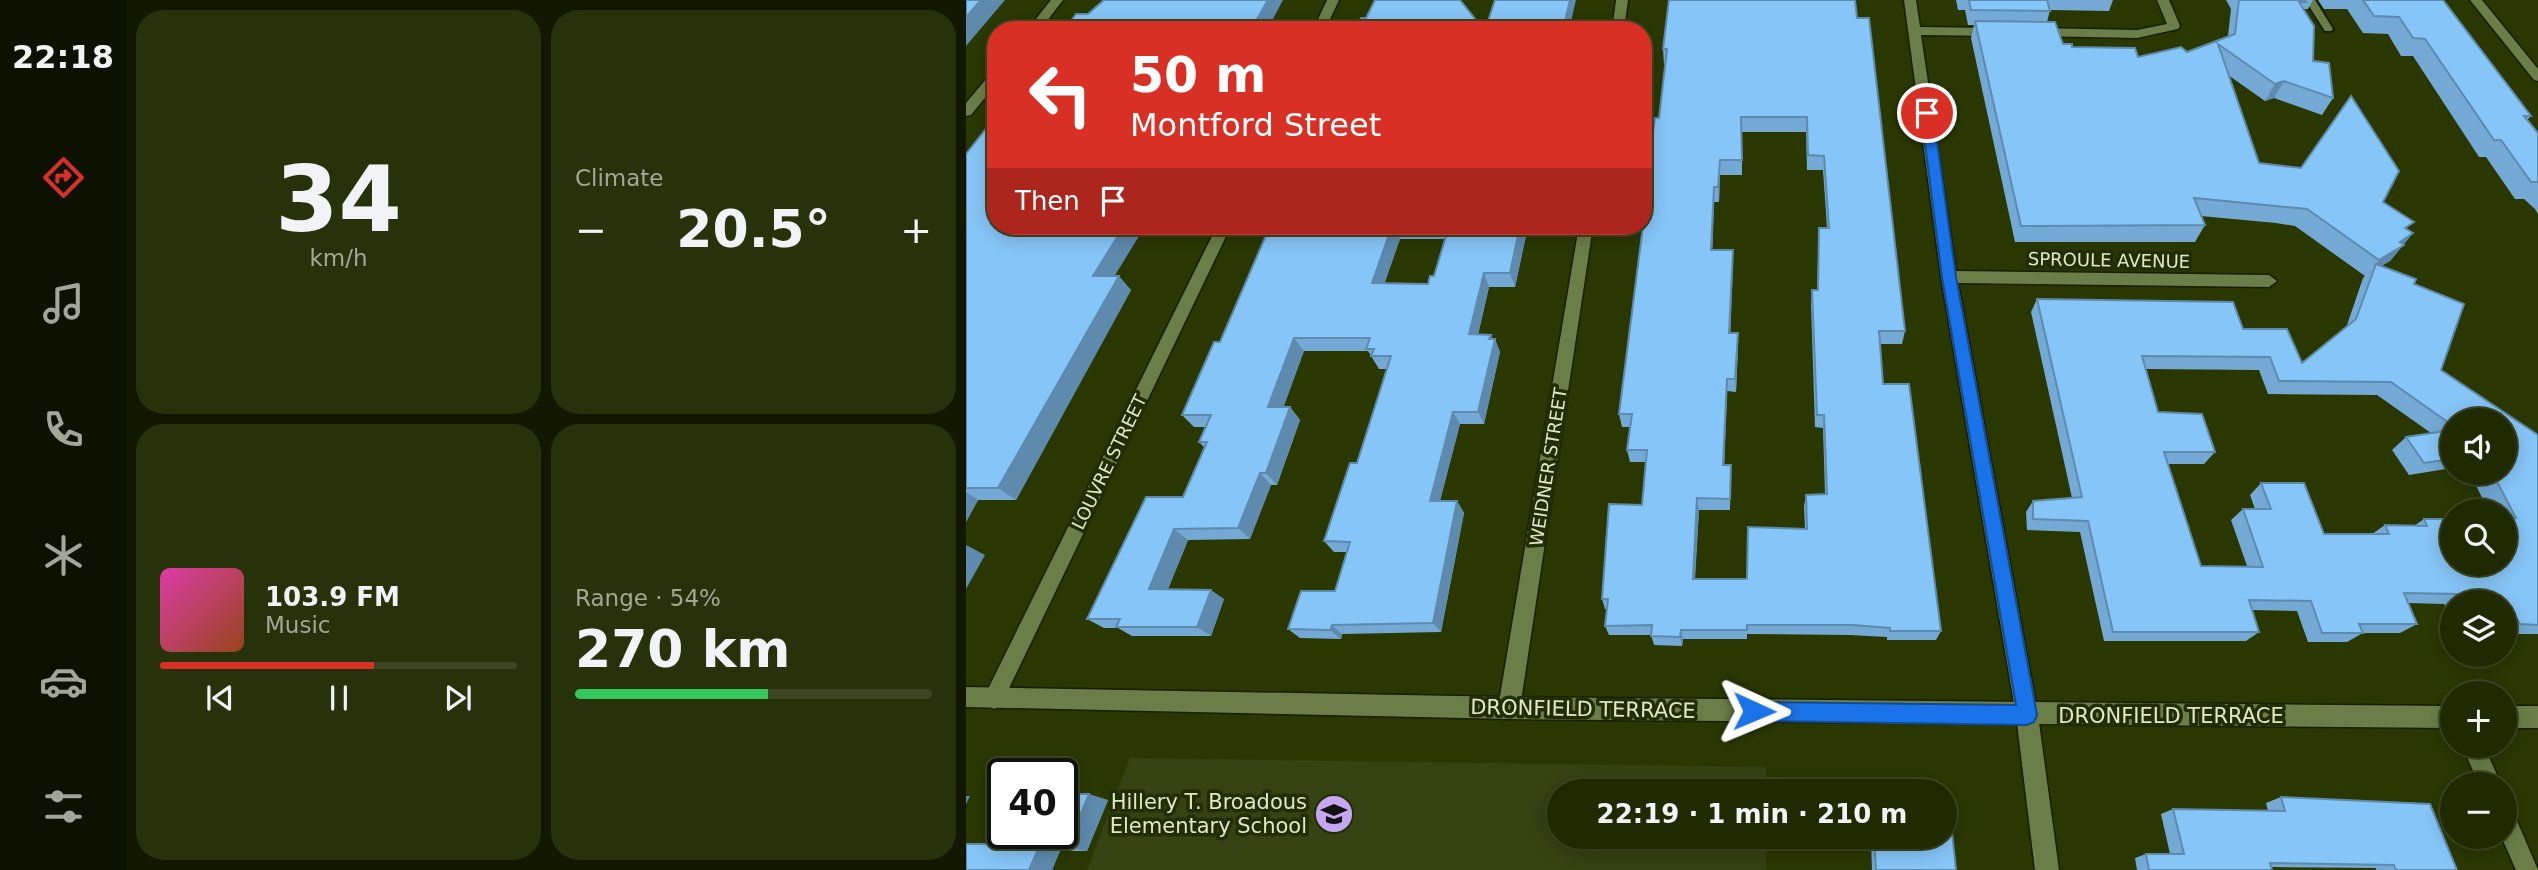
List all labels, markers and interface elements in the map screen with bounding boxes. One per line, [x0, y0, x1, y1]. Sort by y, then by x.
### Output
text: 22:18 [12, 38, 114, 76]
text: 50 m [1130, 47, 1266, 104]
icon: left [1015, 49, 1106, 140]
pin [1897, 83, 1957, 143]
icon: arrive [1908, 94, 1946, 132]
text: Montford Street [1130, 106, 1381, 144]
text: 34 [275, 147, 402, 252]
icon: directions [39, 153, 88, 202]
text: Climate [575, 165, 664, 191]
icon: arrive [1094, 182, 1132, 220]
text: Then [1015, 186, 1080, 216]
text: 20.5° [676, 199, 831, 259]
text: − [575, 208, 607, 252]
text: + [900, 208, 932, 252]
text: km/h [309, 245, 368, 271]
street label: SPROULE AVENUE [2028, 248, 2190, 272]
icon: music [39, 279, 88, 328]
street label: WEIDNER STREET [1525, 385, 1571, 548]
street label: LOUVRE STREET [1067, 390, 1151, 533]
icon: phone [39, 405, 88, 454]
map controls [2440, 408, 2517, 849]
button: sound [2440, 408, 2517, 485]
button: search [2440, 499, 2517, 576]
icon: climate [39, 531, 88, 580]
text: 103.9 FM [265, 582, 400, 612]
text: Range · 54% [575, 585, 721, 611]
button: layers [2440, 590, 2517, 667]
text: Music [265, 612, 330, 638]
text: 270 km [575, 619, 790, 679]
icon: car [39, 657, 88, 706]
position arrow [1717, 674, 1791, 748]
icon: previous [201, 679, 239, 717]
icon: pause [320, 679, 358, 717]
icon: next [439, 679, 477, 717]
button: + [2440, 681, 2517, 758]
street label: DRONFIELD TERRACE [1470, 695, 1696, 723]
street label: DRONFIELD TERRACE [2058, 704, 2284, 728]
speed limit sign: 40 [987, 758, 1078, 849]
button: − [2440, 772, 2517, 849]
icon: filters [39, 782, 88, 831]
place label: Hillery T. Broadous Elementary School [1110, 790, 1307, 838]
school or university icon: Hillery T. Broadous Elementary School [1313, 793, 1355, 835]
text: 22:19 · 1 min · 210 m [1597, 799, 1907, 829]

